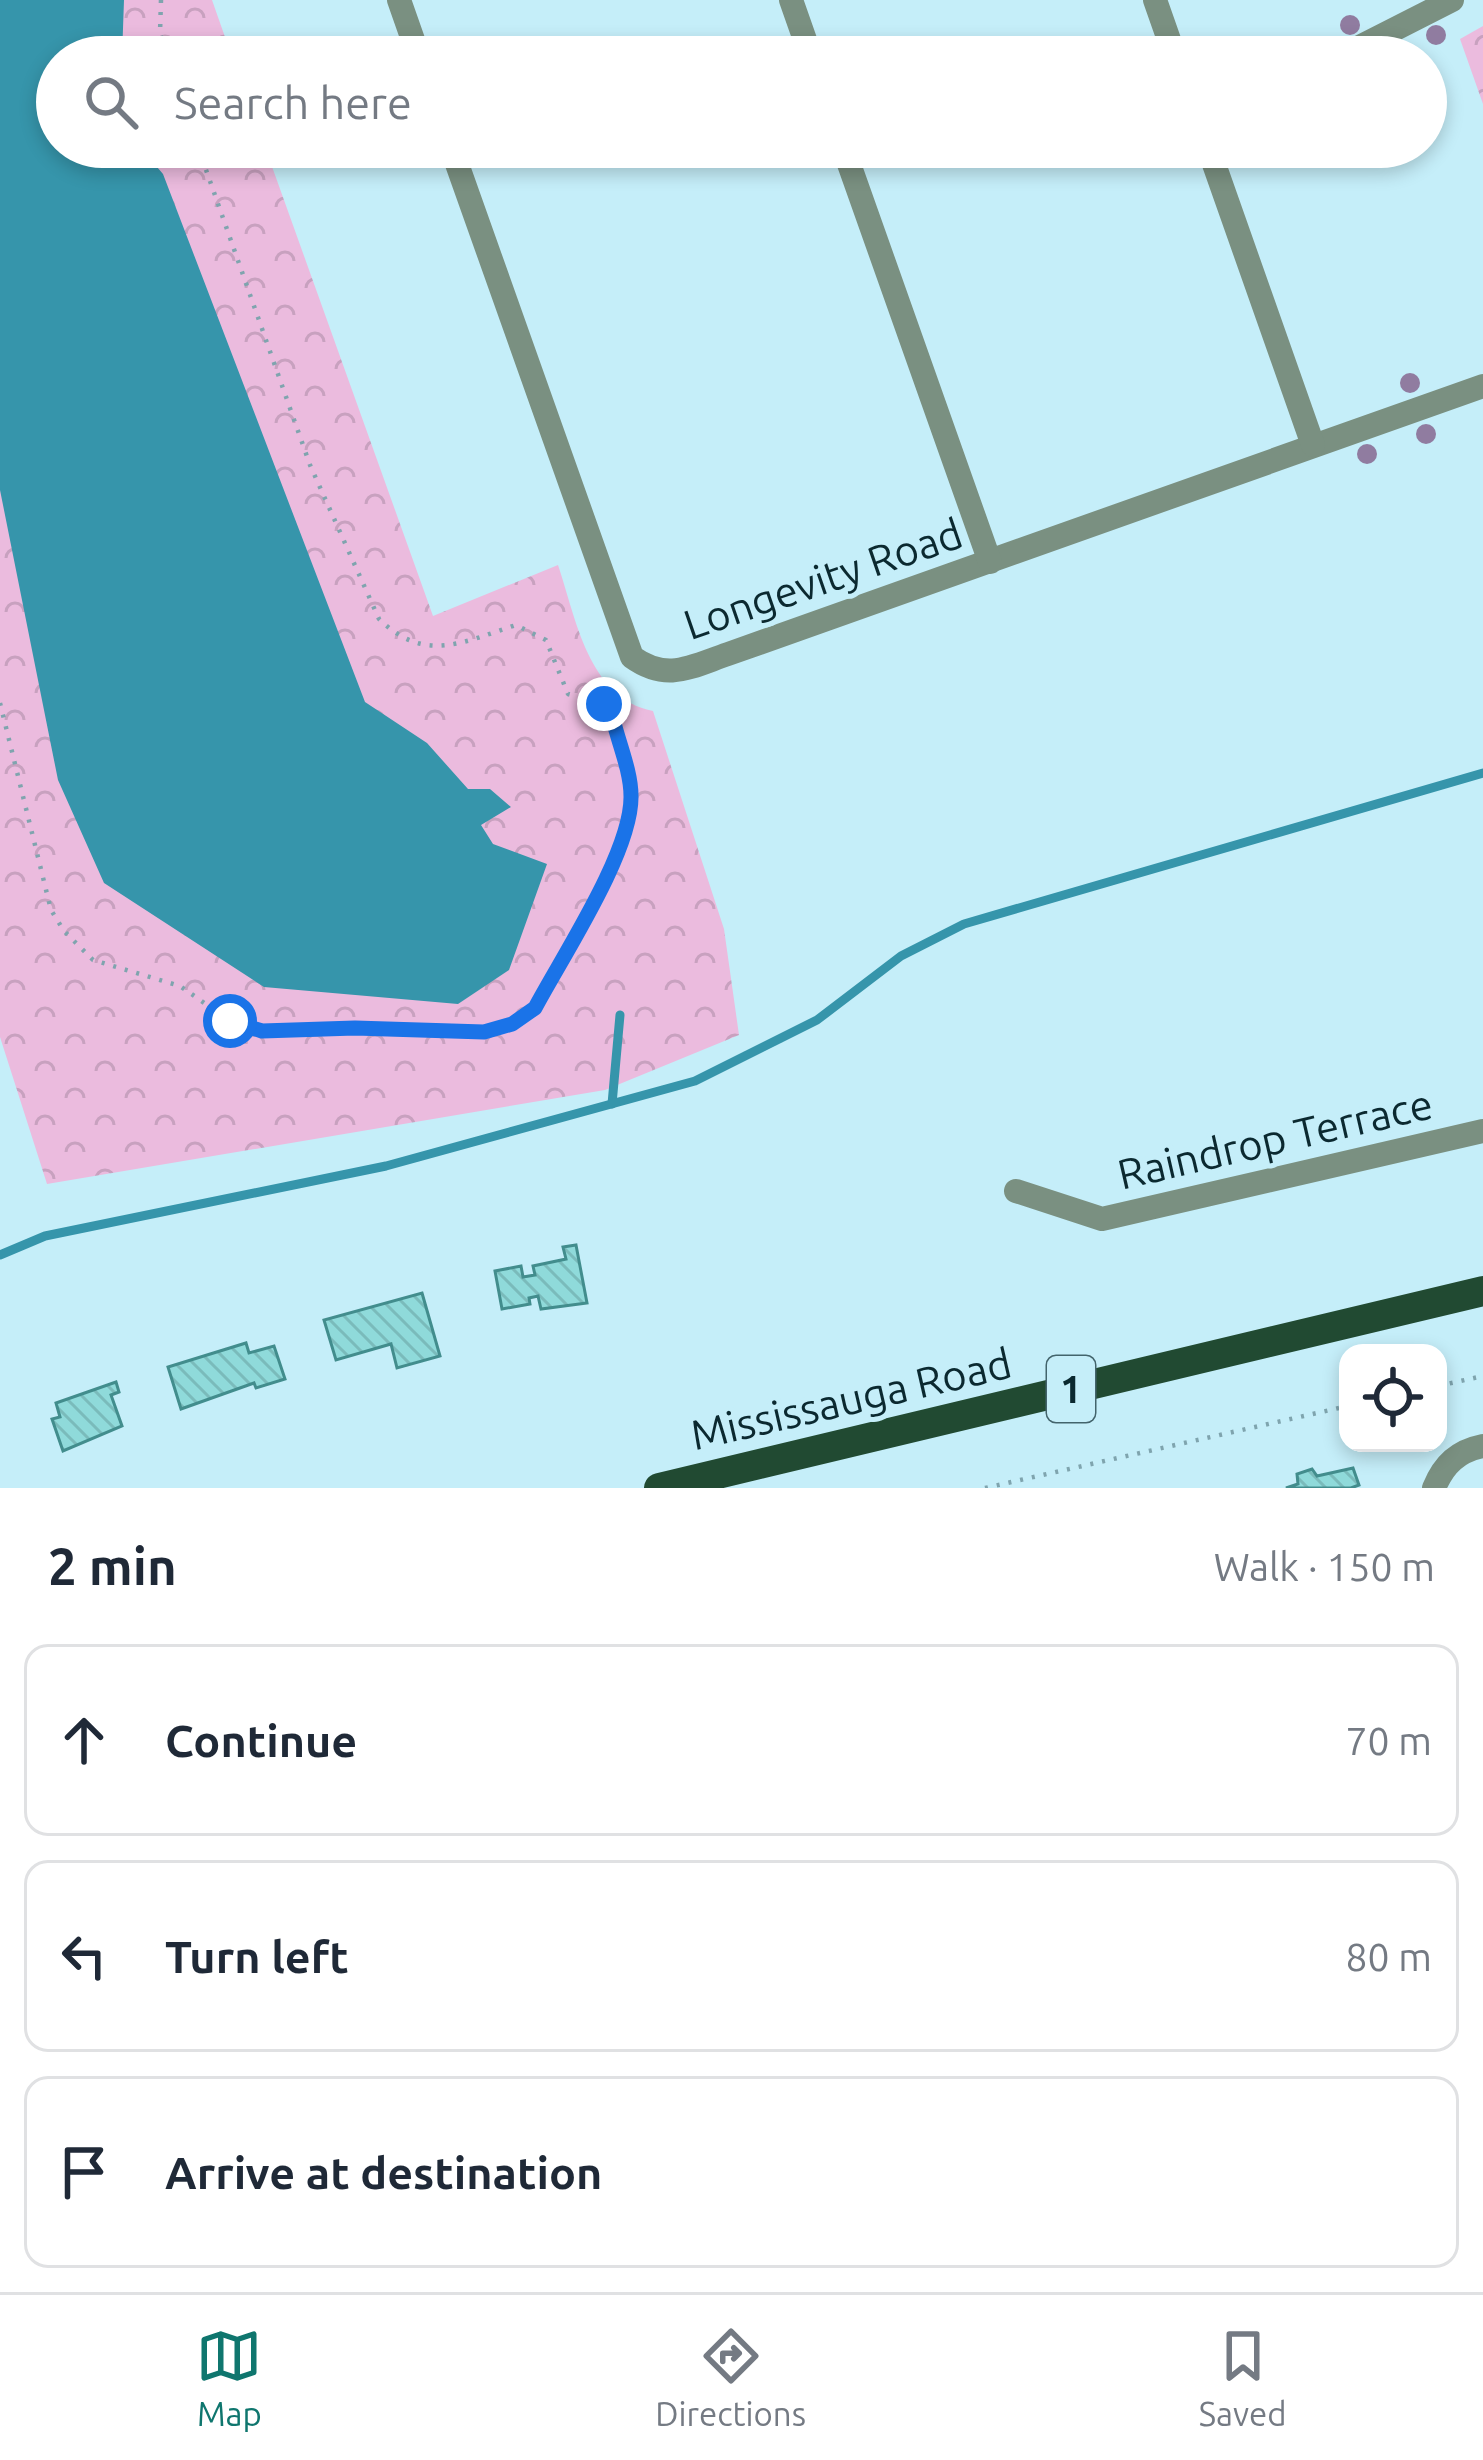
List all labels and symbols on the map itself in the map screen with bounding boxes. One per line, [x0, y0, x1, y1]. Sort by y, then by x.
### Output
street label: Longevity Road [678, 509, 968, 648]
route end [577, 677, 631, 731]
route start [203, 994, 257, 1048]
street label: Raindrop Terrace [1113, 1079, 1437, 1198]
street label: Mississauga Road [686, 1339, 1016, 1458]
road number: 1 [1047, 1356, 1095, 1422]

